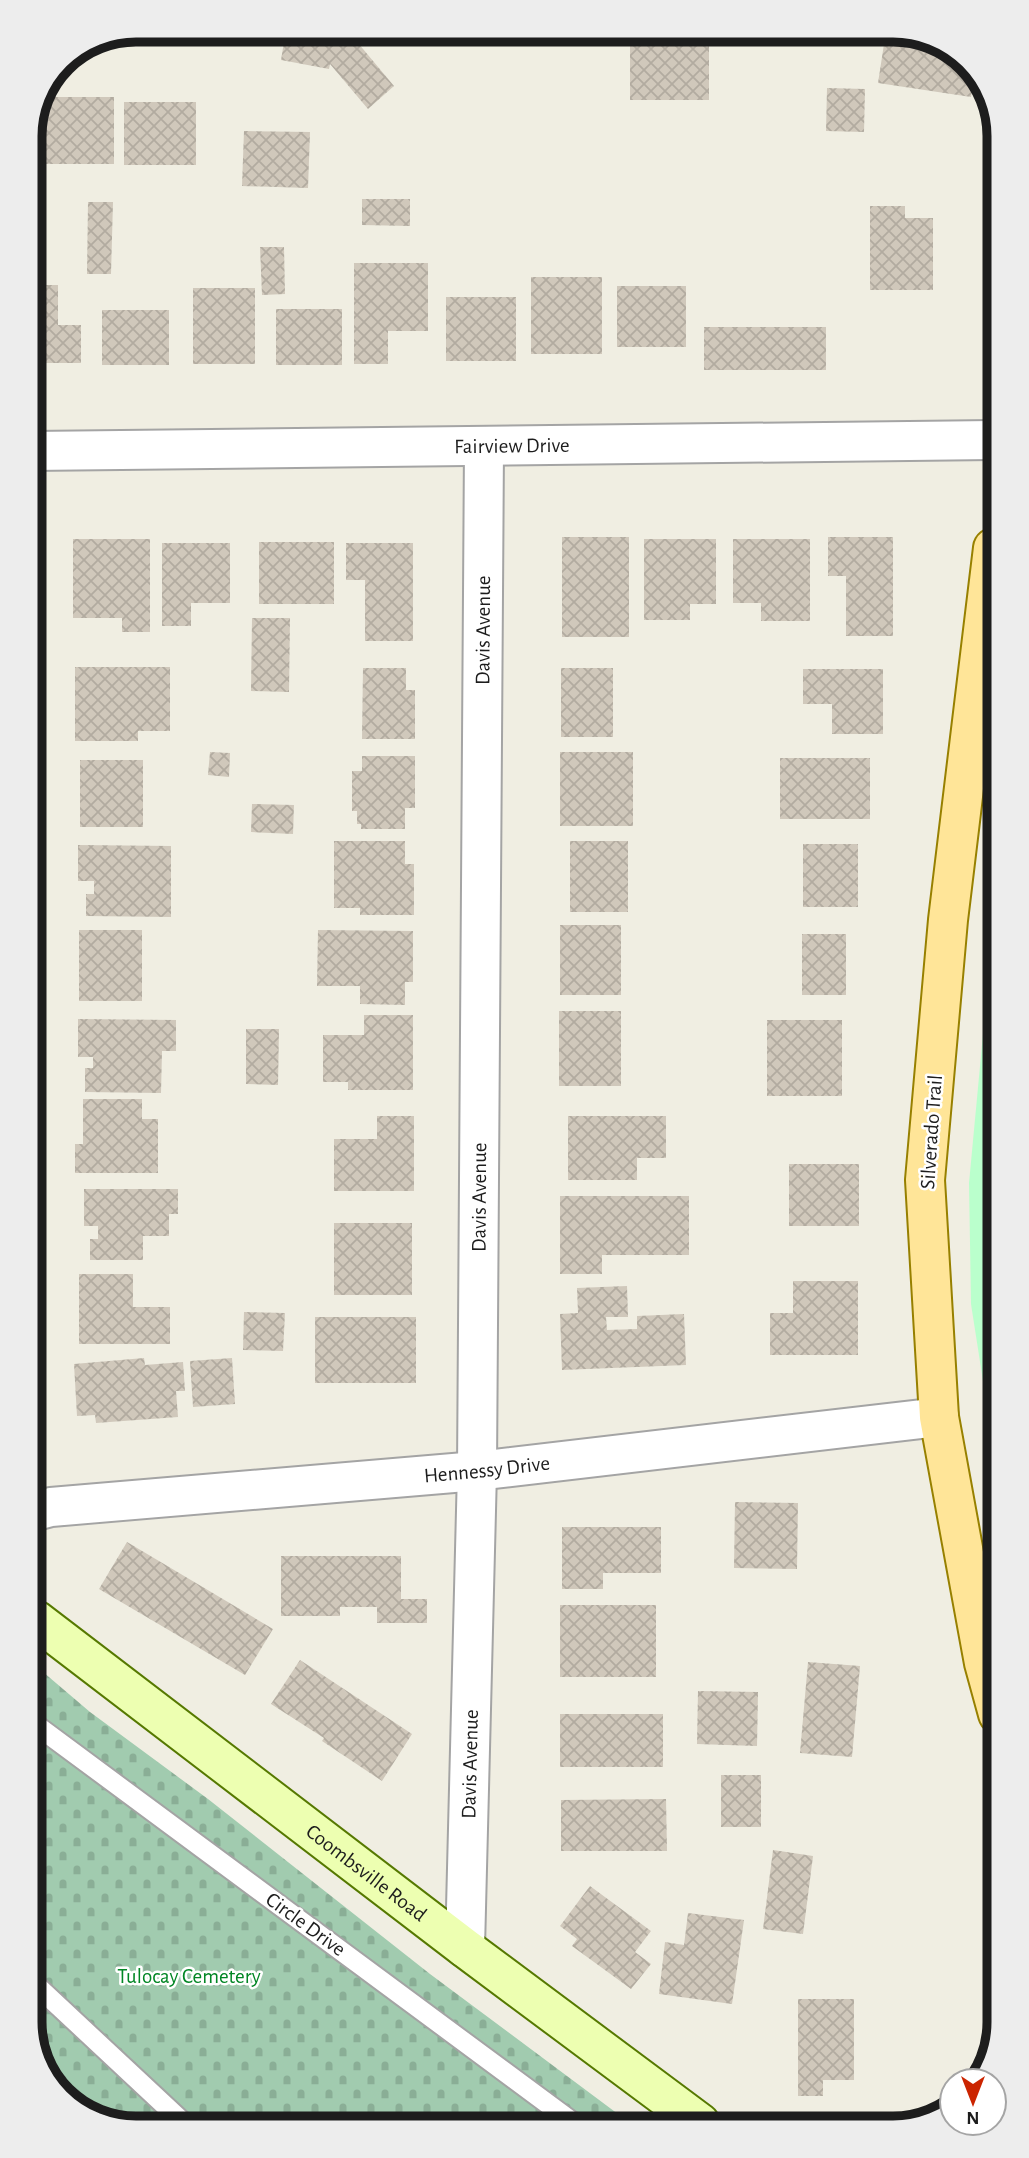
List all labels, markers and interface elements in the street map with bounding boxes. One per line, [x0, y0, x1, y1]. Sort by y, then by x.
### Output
street label: Fairview Drive [454, 435, 570, 457]
street label: Davis Avenue [472, 575, 494, 685]
street label: Silverado Trail [917, 1074, 946, 1190]
street label: Davis Avenue [468, 1142, 490, 1252]
street label: Hennessy Drive [423, 1453, 551, 1486]
street label: Davis Avenue [458, 1709, 482, 1819]
street label: Coombsville Road [302, 1821, 430, 1926]
street label: Circle Drive [262, 1889, 349, 1960]
park label: Tulocay Cemetery [117, 1966, 261, 1987]
north arrow [938, 2067, 1008, 2137]
text: N [966, 2108, 980, 2127]

